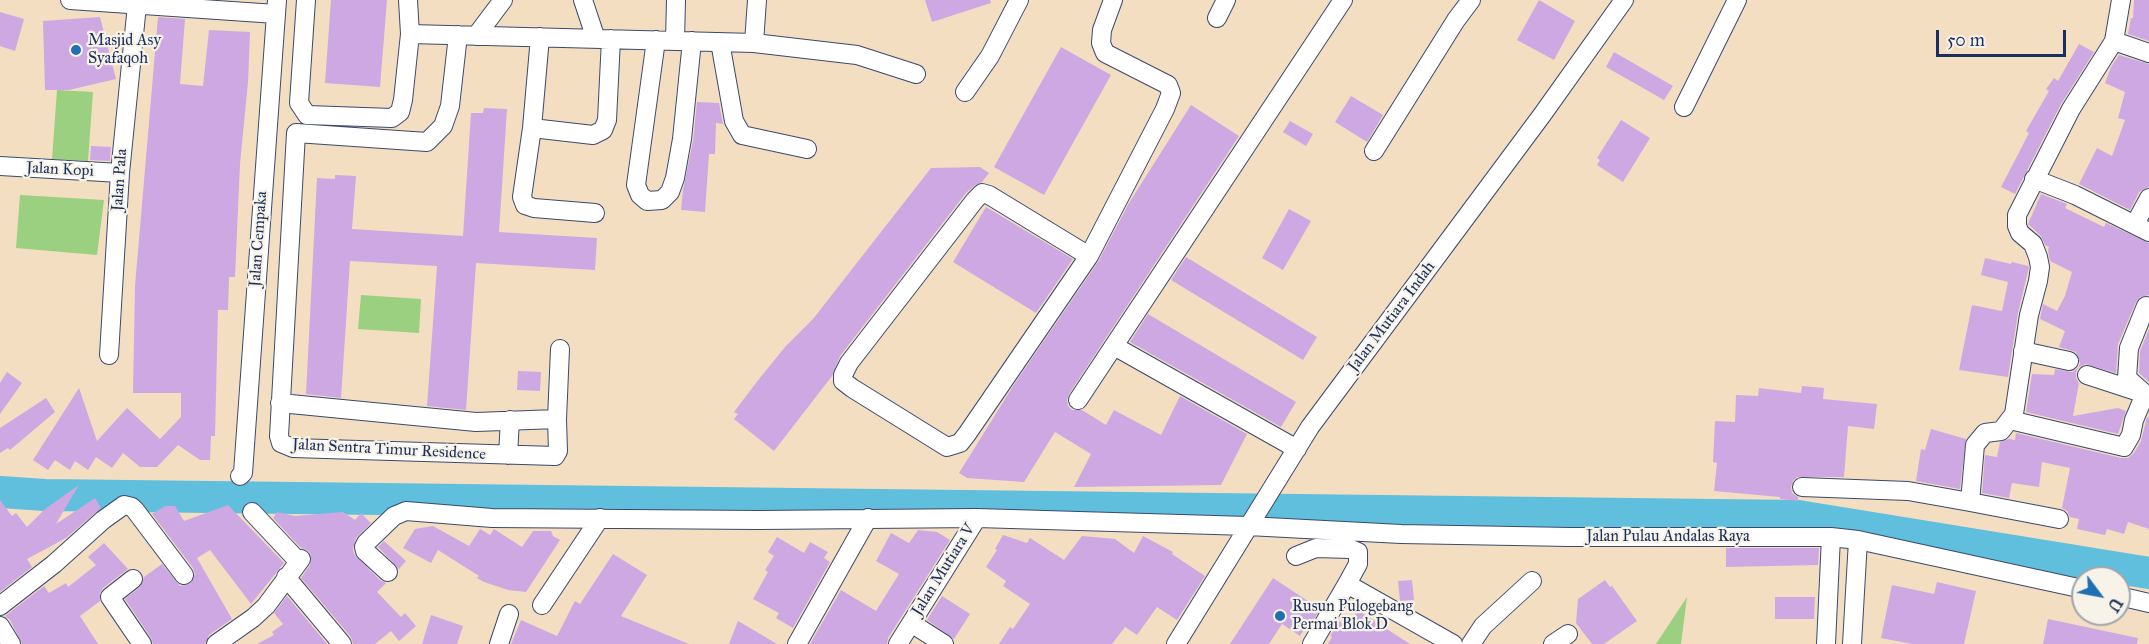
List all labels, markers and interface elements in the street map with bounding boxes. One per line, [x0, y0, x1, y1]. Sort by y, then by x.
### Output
scale bar [1939, 18, 2070, 56]
text: 50 m [1947, 29, 1985, 51]
place label: Masjid Asy Syafaqoh [88, 31, 161, 69]
marker: Masjid Asy Syafaqoh [69, 43, 83, 57]
street label: Jalan Pala [108, 148, 132, 212]
street label: Jalan Kopi [26, 159, 94, 181]
street label: Jalan Cempaka [246, 190, 272, 288]
street label: Jalan Mutiara Indah [1344, 258, 1440, 376]
street label: Jalan Sentra Timur Residence [292, 435, 486, 465]
street label: Jalan Mutiara V [908, 520, 980, 620]
street label: Jalan Pulau Andalas Raya [1586, 527, 1750, 547]
north arrow [2071, 566, 2131, 626]
text: U [2104, 594, 2126, 615]
place label: Rusun Pulogebang Permai Blok D [1292, 597, 1413, 635]
marker: Rusun Pulogebang Permai Blok D [1273, 609, 1287, 623]

